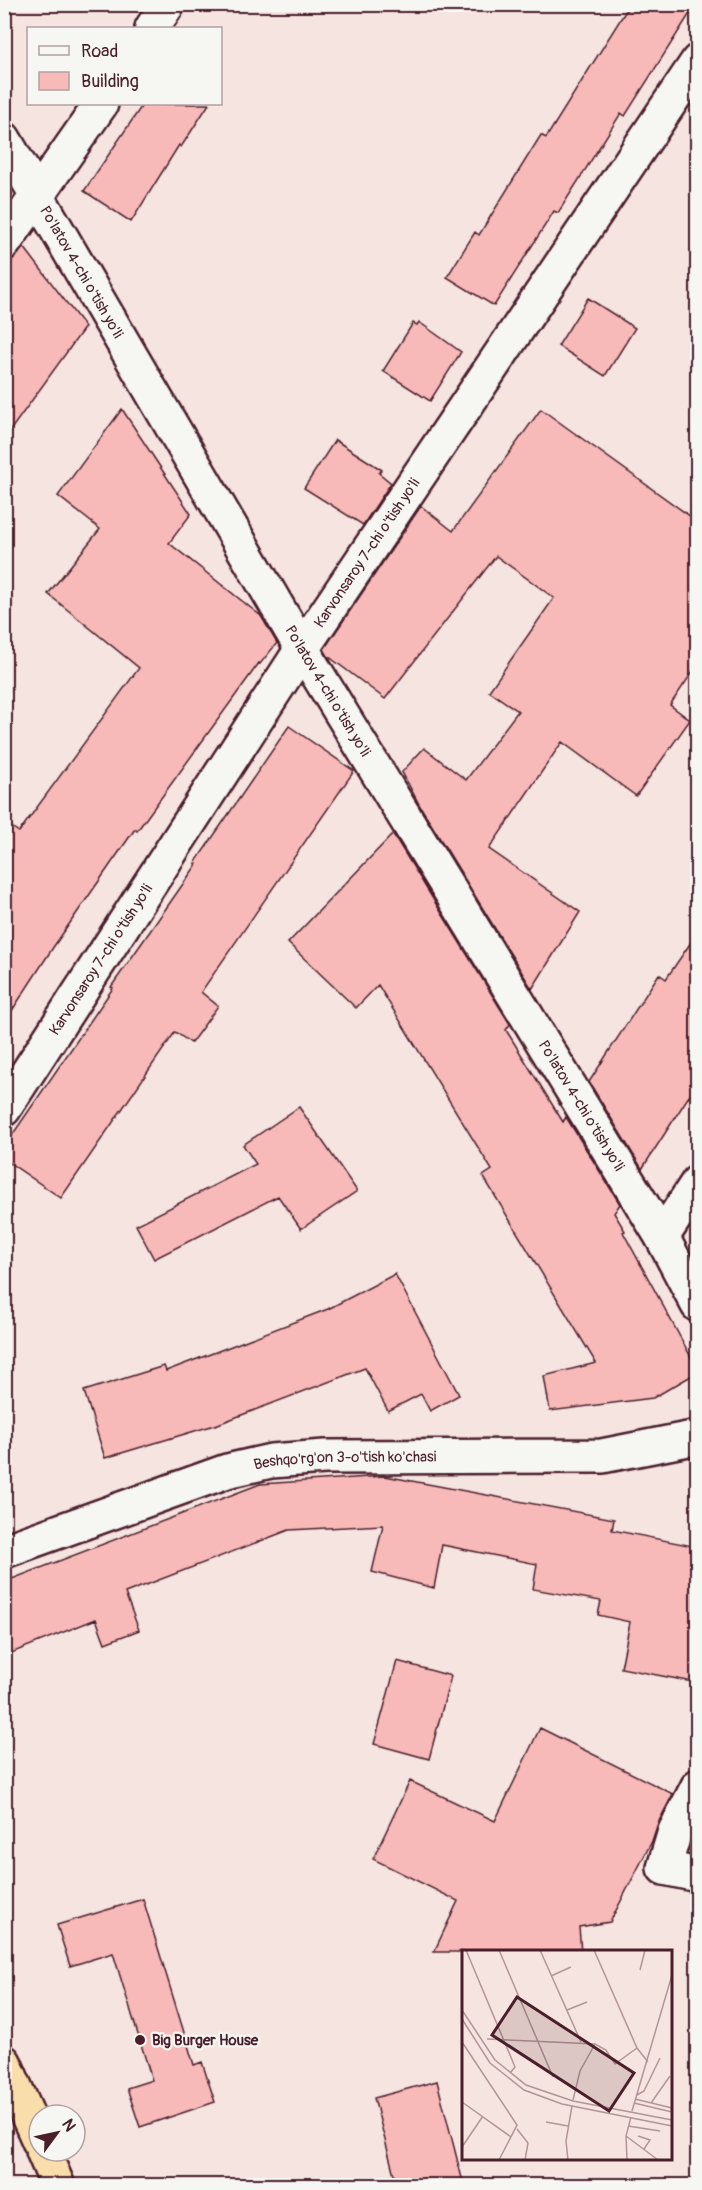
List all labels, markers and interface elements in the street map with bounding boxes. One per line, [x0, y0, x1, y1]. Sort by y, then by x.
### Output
legend [27, 27, 222, 105]
text: Road [81, 40, 118, 63]
text: Building [81, 70, 139, 93]
street label: Po'latov 4-chi o'tish yo'li [36, 202, 128, 342]
street label: Karvonsaroy 7-chi o'tish yo'li [310, 474, 424, 631]
street label: Po'latov 4-chi o'tish yo'li [281, 622, 375, 760]
street label: Karvonsaroy 7-chi o'tish yo'li [45, 880, 157, 1039]
street label: Po'latov 4-chi o'tish yo'li [534, 1037, 629, 1175]
street label: Beshqo'rg'on 3-o'tish ko'chasi [252, 1447, 437, 1474]
inset map [462, 1950, 672, 2160]
place label: Big Burger House [152, 2031, 259, 2050]
marker: Big Burger House [133, 2033, 147, 2047]
north arrow [27, 2103, 87, 2163]
text: N [57, 2115, 80, 2136]

